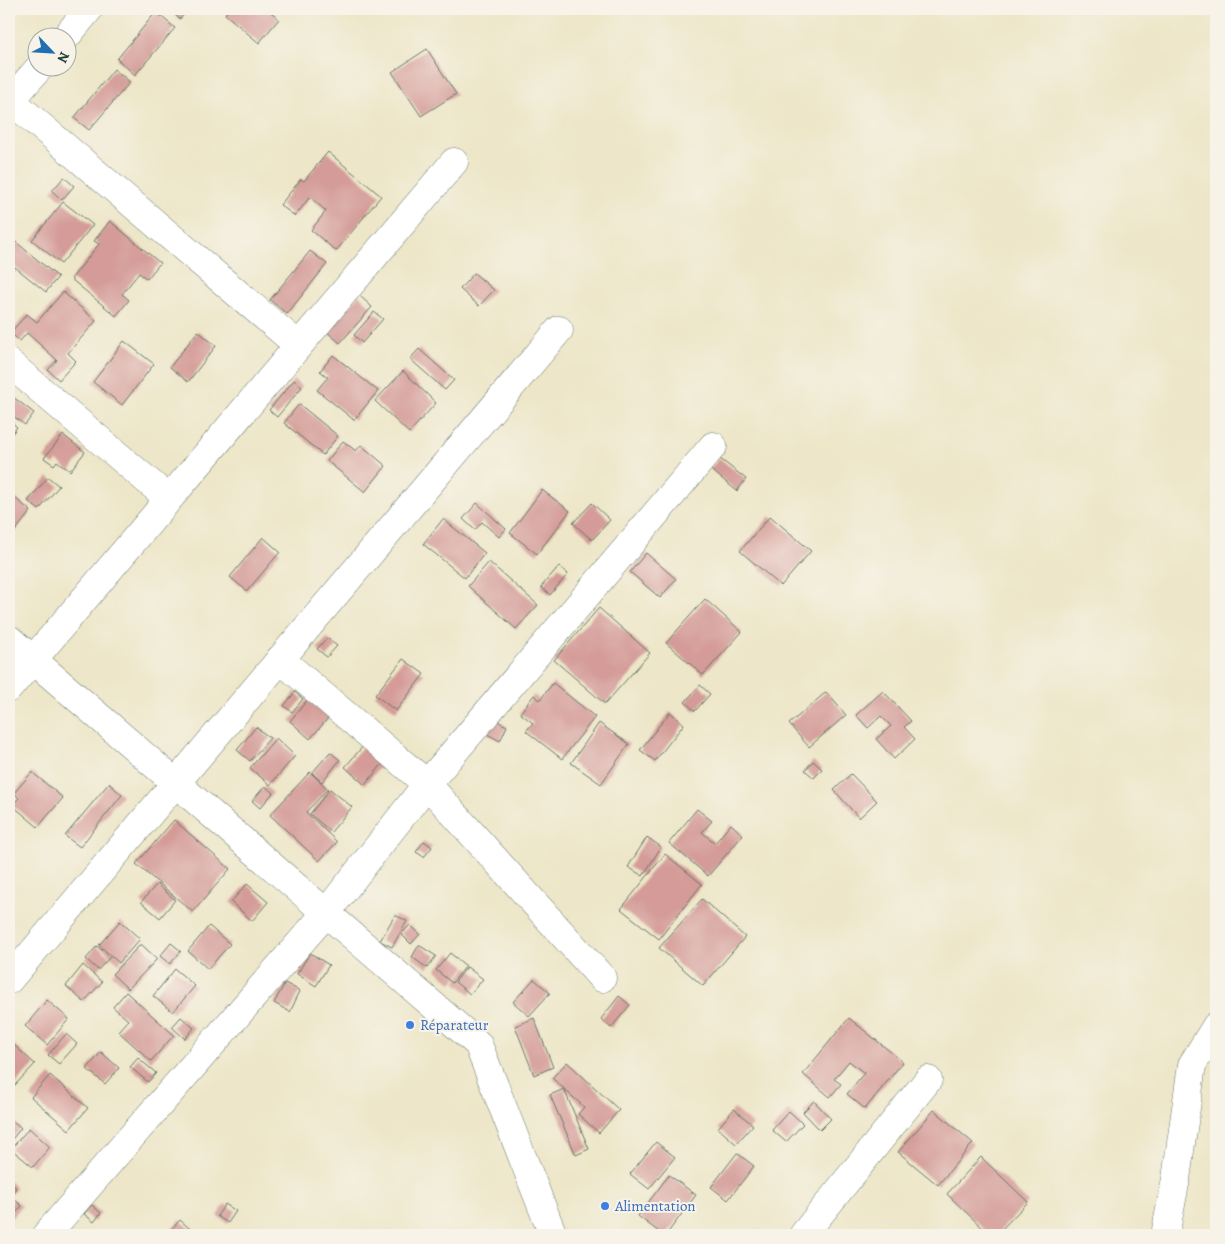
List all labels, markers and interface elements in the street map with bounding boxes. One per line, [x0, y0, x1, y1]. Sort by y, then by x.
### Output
north arrow [28, 28, 78, 78]
text: N [53, 49, 74, 66]
place label: Réparateur [420, 1015, 489, 1035]
marker: Réparateur [404, 1019, 416, 1031]
place label: Alimentation [614, 1196, 696, 1216]
marker: Alimentation [599, 1200, 611, 1212]

